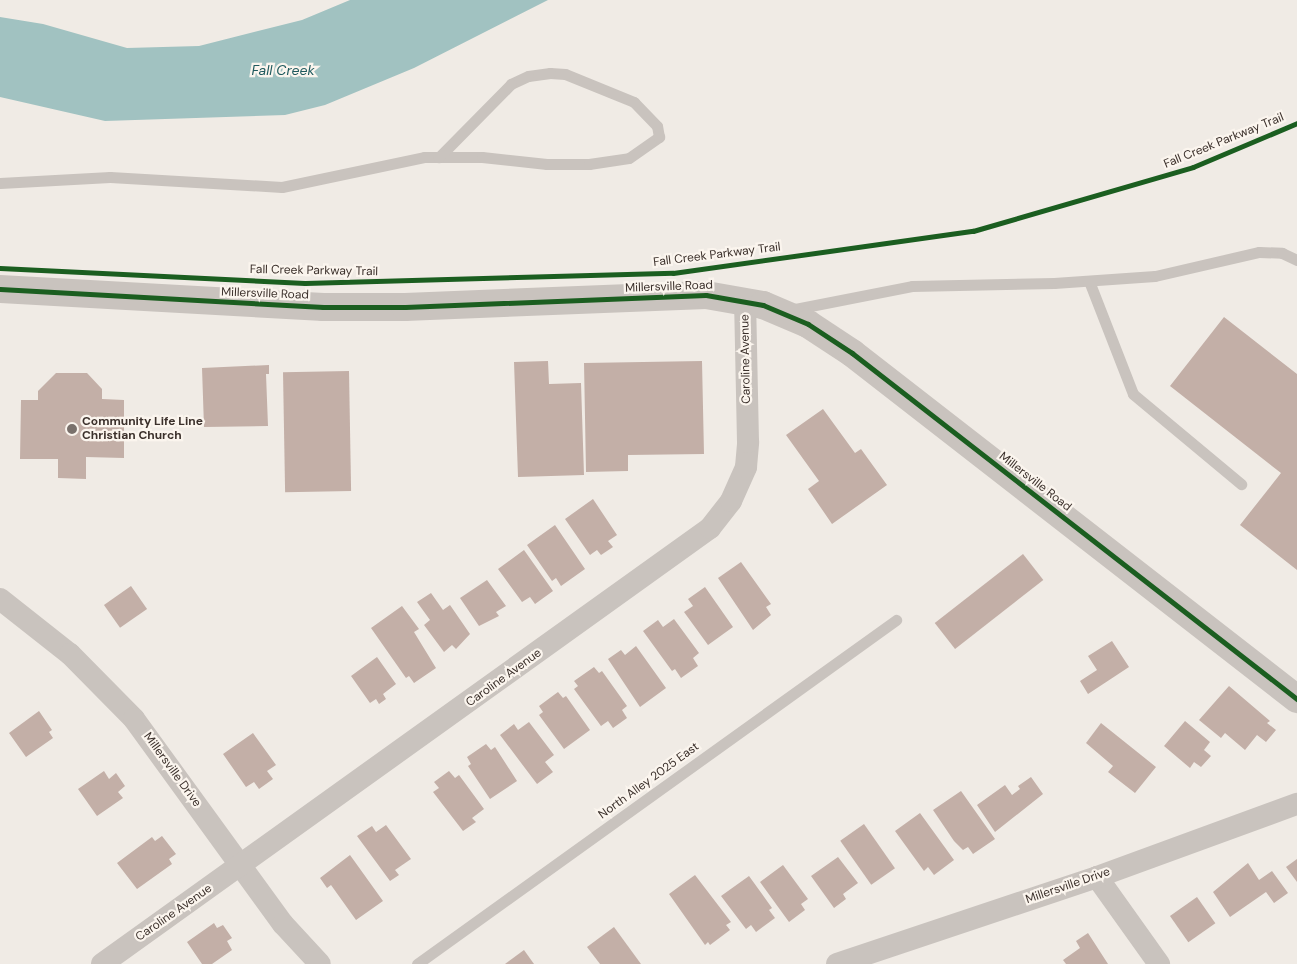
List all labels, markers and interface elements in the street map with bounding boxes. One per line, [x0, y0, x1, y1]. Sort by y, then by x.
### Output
water label: Fall Creek [251, 62, 315, 78]
street label: Fall Creek Parkway Trail [1162, 110, 1286, 172]
street label: Fall Creek Parkway Trail [653, 240, 781, 270]
street label: Fall Creek Parkway Trail [250, 263, 378, 279]
street label: Millersville Road [625, 278, 713, 296]
street label: Millersville Road [221, 285, 309, 303]
street label: Caroline Avenue [738, 314, 754, 404]
place label: Community Life Line Christian Church [82, 415, 203, 443]
marker: Community Life Line Christian Church [66, 423, 78, 435]
street label: Millersville Road [996, 449, 1074, 515]
street label: Caroline Avenue [463, 646, 545, 710]
street label: Millersville Drive [140, 730, 204, 810]
street label: North Alley 2025 East [596, 740, 702, 822]
street label: Millersville Drive [1024, 865, 1112, 907]
street label: Caroline Avenue [133, 881, 215, 945]

